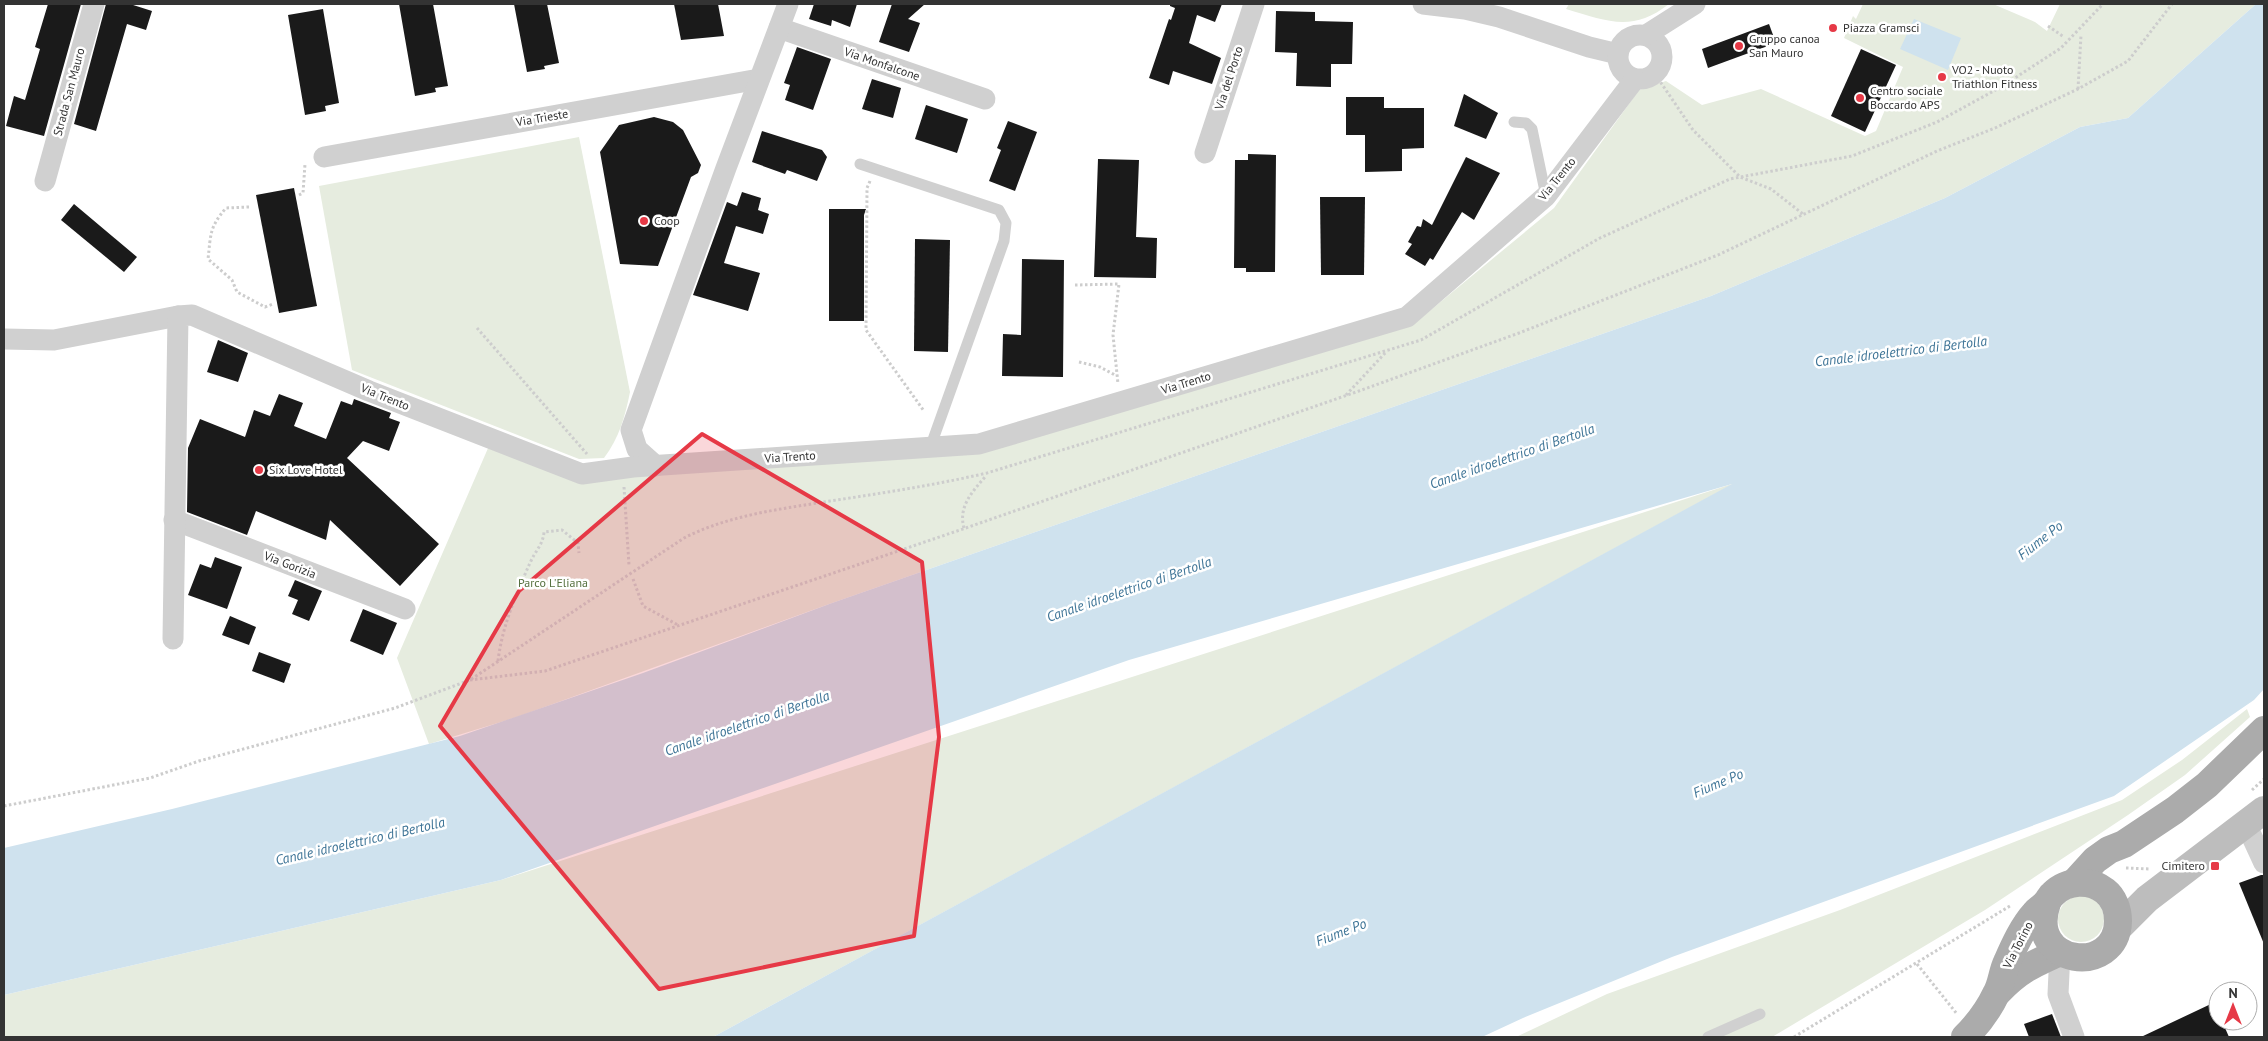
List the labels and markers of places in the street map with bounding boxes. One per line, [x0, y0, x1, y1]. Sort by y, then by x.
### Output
place label: Piazza Gramsci [1843, 20, 1920, 35]
marker: Piazza Gramsci [1827, 22, 1839, 34]
place label: Gruppo canoa San Mauro [1749, 31, 1820, 60]
marker: Gruppo canoa San Mauro [1733, 40, 1745, 52]
place label: VO2 - Nuoto Triathlon Fitness [1951, 62, 2037, 91]
marker: VO2 - Nuoto Triathlon Fitness [1936, 71, 1948, 83]
place label: Centro sociale Boccardo APS [1870, 83, 1943, 112]
marker: Centro sociale Boccardo APS [1854, 92, 1866, 104]
place label: Coop [654, 213, 680, 228]
marker: Coop [638, 215, 650, 227]
place label: Six Love Hotel [269, 462, 343, 477]
marker: Six Love Hotel [253, 464, 265, 476]
place label: Cimitero [2161, 858, 2205, 873]
marker: Cimitero [2209, 860, 2221, 872]

